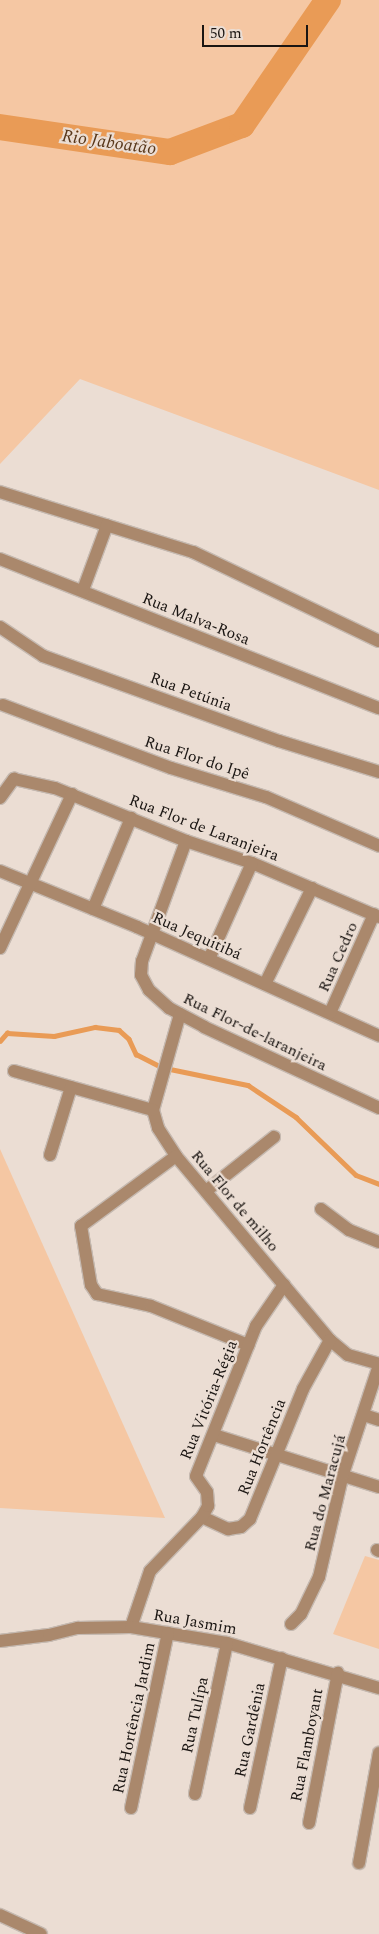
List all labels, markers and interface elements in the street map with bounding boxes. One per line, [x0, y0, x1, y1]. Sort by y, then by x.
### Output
scale bar [204, 15, 310, 47]
text: 50 m [210, 22, 242, 45]
water label: Rio Jaboatão [60, 126, 158, 160]
street label: Rua Malva-Rosa [139, 589, 253, 649]
street label: Rua Petúnia [147, 668, 235, 716]
street label: Rua Flor do Ipê [142, 732, 252, 784]
street label: Rua Flor de Laranjeira [126, 791, 282, 865]
street label: Rua Jequitibá [149, 908, 245, 964]
street label: Rua Cedro [314, 919, 362, 995]
street label: Rua Flor-de-laranjeira [180, 989, 330, 1075]
street label: Rua Flor de milho [187, 1146, 283, 1256]
street label: Rua Vitória-Régia [176, 1337, 242, 1463]
street label: Rua Hortência [234, 1396, 290, 1498]
street label: Rua do Maracujá [300, 1433, 350, 1553]
street label: Rua Jasmim [152, 1605, 238, 1639]
street label: Rua Hortência Jardim [109, 1641, 159, 1795]
street label: Rua Tulípa [178, 1675, 212, 1755]
street label: Rua Gardênia [231, 1681, 269, 1779]
street label: Rua Flamboyant [287, 1687, 327, 1803]

